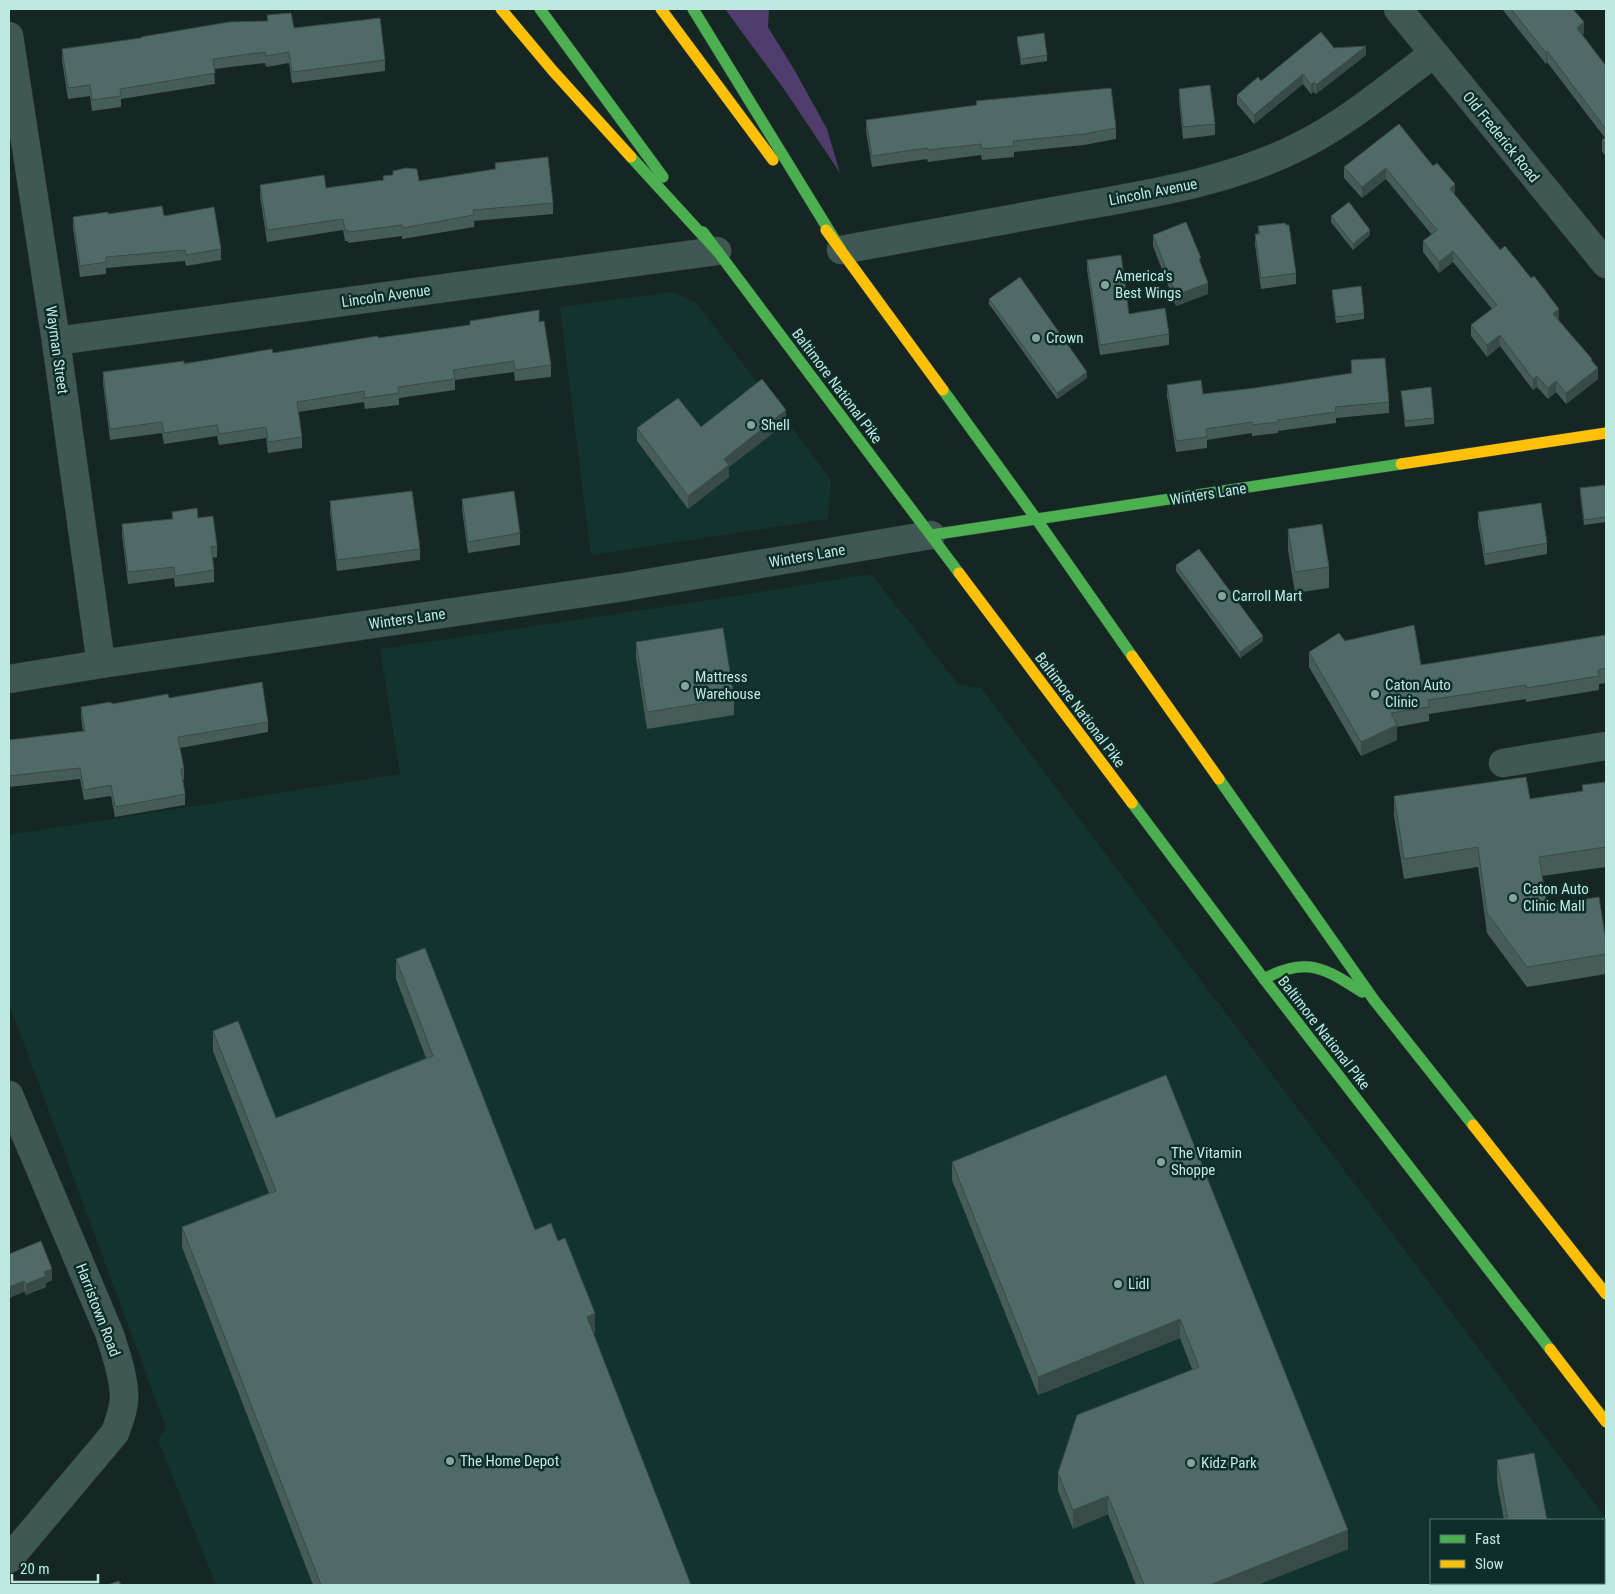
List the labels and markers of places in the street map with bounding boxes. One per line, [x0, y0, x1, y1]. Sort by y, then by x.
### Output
place label: America's Best Wings [1115, 267, 1181, 302]
marker: America's Best Wings [1099, 279, 1111, 291]
place label: Crown [1046, 329, 1083, 347]
marker: Crown [1030, 332, 1042, 344]
place label: Shell [761, 416, 790, 434]
marker: Shell [745, 419, 757, 431]
place label: Carroll Mart [1232, 587, 1302, 605]
marker: Carroll Mart [1216, 590, 1228, 602]
place label: Mattress Warehouse [695, 668, 761, 703]
place label: Caton Auto Clinic [1385, 676, 1451, 711]
marker: Mattress Warehouse [679, 680, 691, 692]
marker: Caton Auto Clinic [1369, 688, 1381, 700]
place label: Caton Auto Clinic Mall [1523, 880, 1589, 915]
marker: Caton Auto Clinic Mall [1507, 892, 1519, 904]
place label: The Vitamin Shoppe [1171, 1144, 1242, 1179]
marker: The Vitamin Shoppe [1155, 1156, 1167, 1168]
place label: Lidl [1128, 1275, 1149, 1293]
marker: Lidl [1112, 1278, 1124, 1290]
place label: The Home Depot [460, 1452, 559, 1470]
place label: Kidz Park [1201, 1454, 1257, 1472]
marker: The Home Depot [444, 1455, 456, 1467]
marker: Kidz Park [1185, 1457, 1197, 1469]

